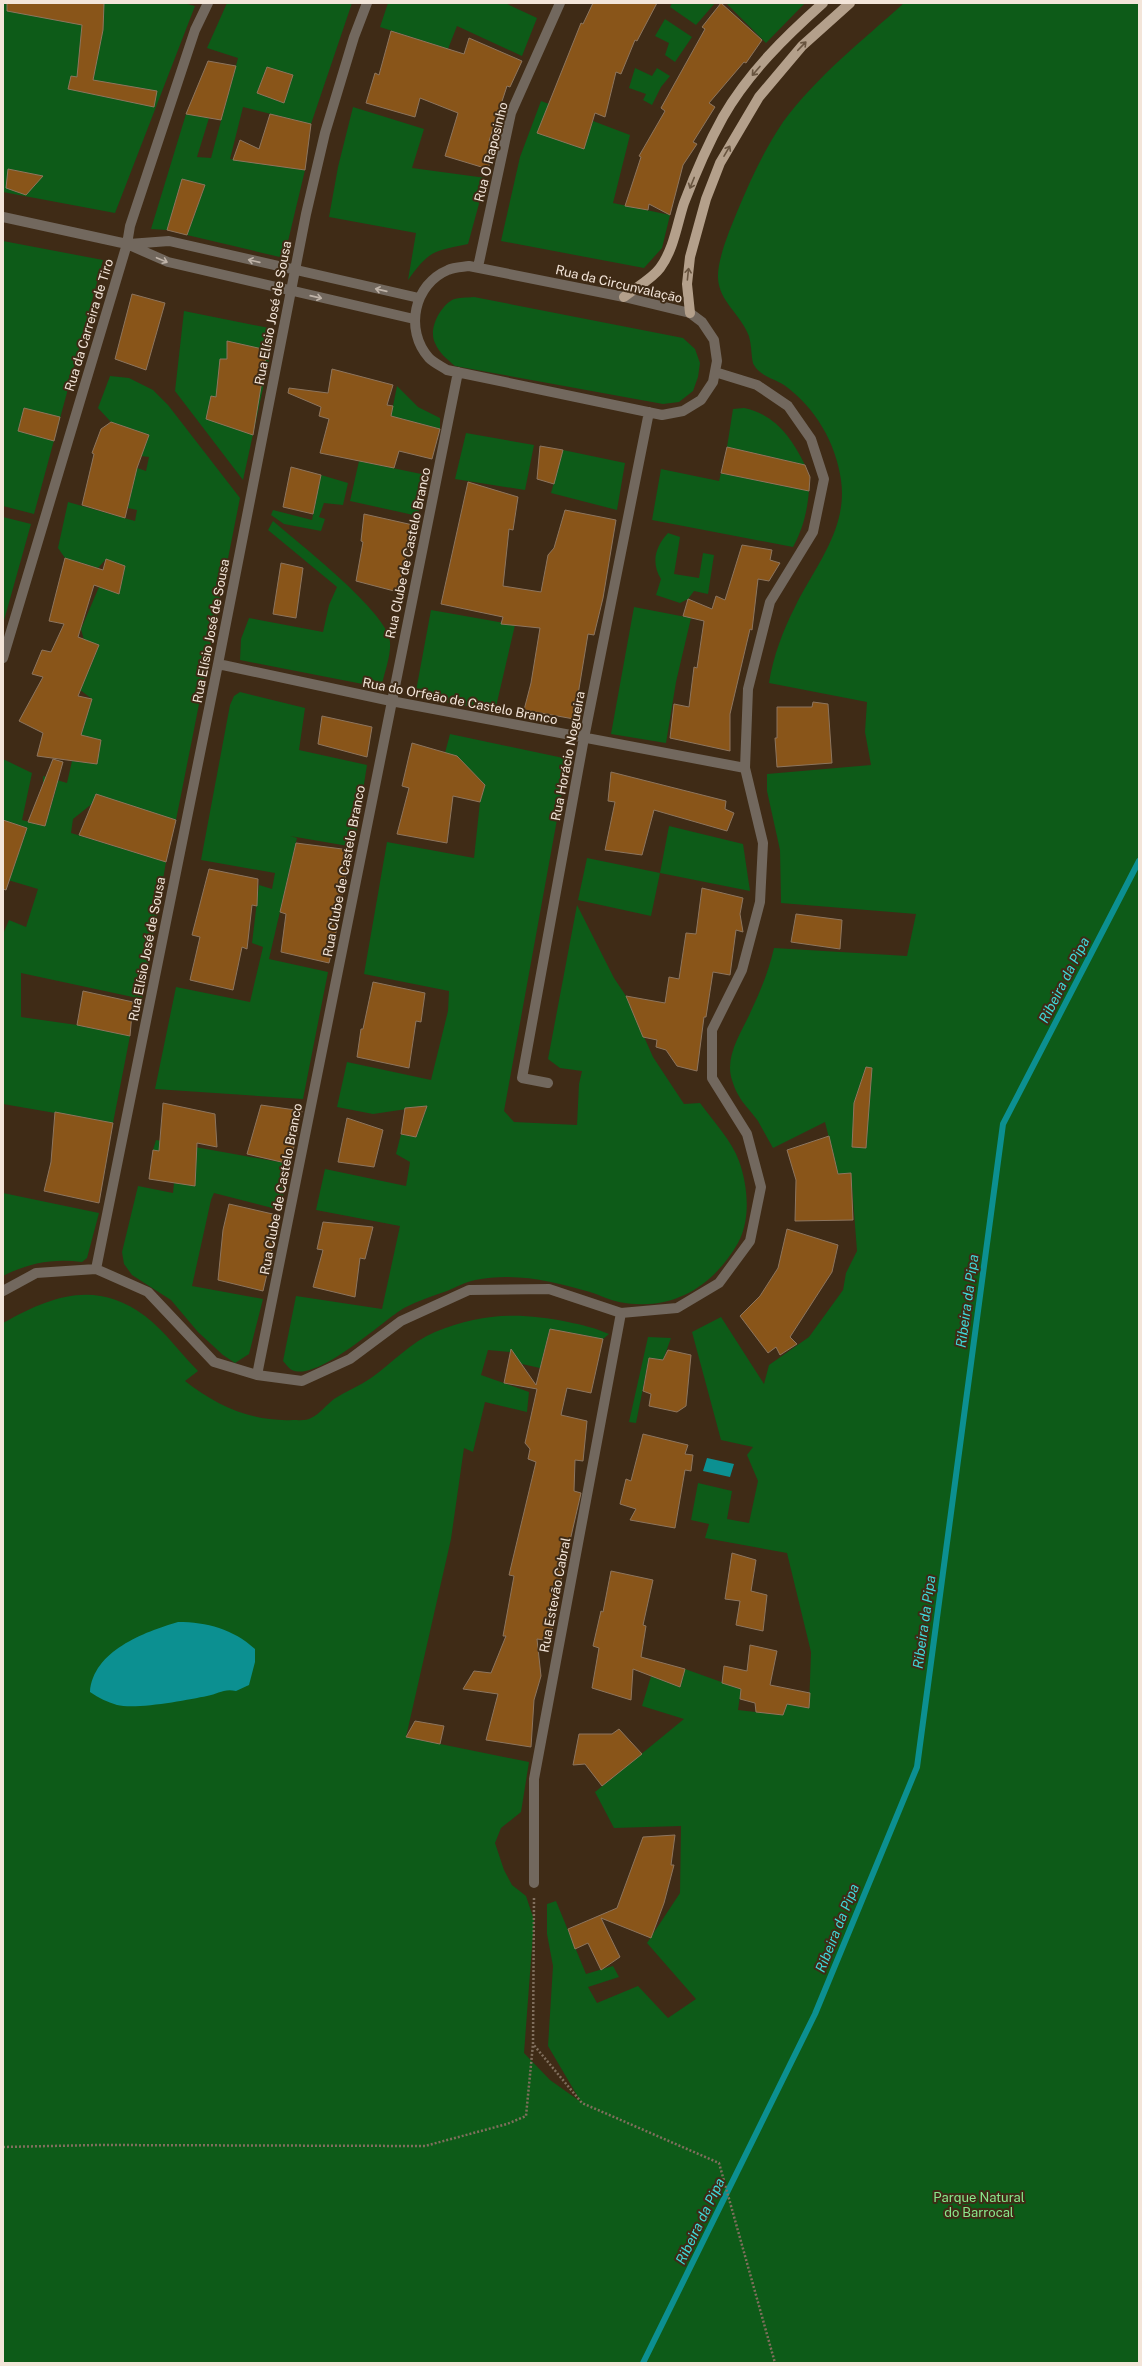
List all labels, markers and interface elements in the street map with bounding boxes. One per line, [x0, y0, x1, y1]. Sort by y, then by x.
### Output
one-way arrow [797, 41, 807, 51]
one-way arrow [752, 66, 761, 76]
street label: Rua O Raposinho [471, 100, 511, 204]
one-way arrow [723, 146, 731, 157]
one-way arrow [688, 177, 696, 189]
street label: Rua Elísio José de Sousa [252, 240, 294, 386]
one-way arrow [248, 256, 261, 264]
street label: Rua da Carreira de Tiro [62, 257, 116, 393]
one-way arrow [156, 257, 168, 264]
street label: Rua da Circunvalação [554, 262, 684, 306]
one-way arrow [684, 268, 692, 281]
one-way arrow [374, 285, 387, 293]
one-way arrow [309, 293, 322, 301]
street label: Rua Clube de Castelo Branco [383, 466, 433, 640]
street label: Rua Elísio José de Sousa [190, 558, 232, 704]
street label: Rua do Orfeão de Castelo Branco [361, 675, 559, 727]
street label: Rua Horácio Nogueira [548, 690, 588, 822]
street label: Rua Clube de Castelo Branco [320, 784, 368, 958]
street label: Rua Elísio José de Sousa [126, 876, 168, 1022]
water label: Ribeira da Pipa [1036, 934, 1092, 1026]
street label: Rua Clube de Castelo Branco [257, 1102, 305, 1276]
water label: Ribeira da Pipa [953, 1253, 981, 1349]
street label: Rua Estevão Cabral [536, 1536, 574, 1654]
water label: Ribeira da Pipa [910, 1574, 938, 1670]
water label: Ribeira da Pipa [812, 1881, 862, 1975]
water label: Ribeira da Pipa [672, 2175, 728, 2267]
park label: Parque Natural do Barrocal [933, 2190, 1025, 2220]

